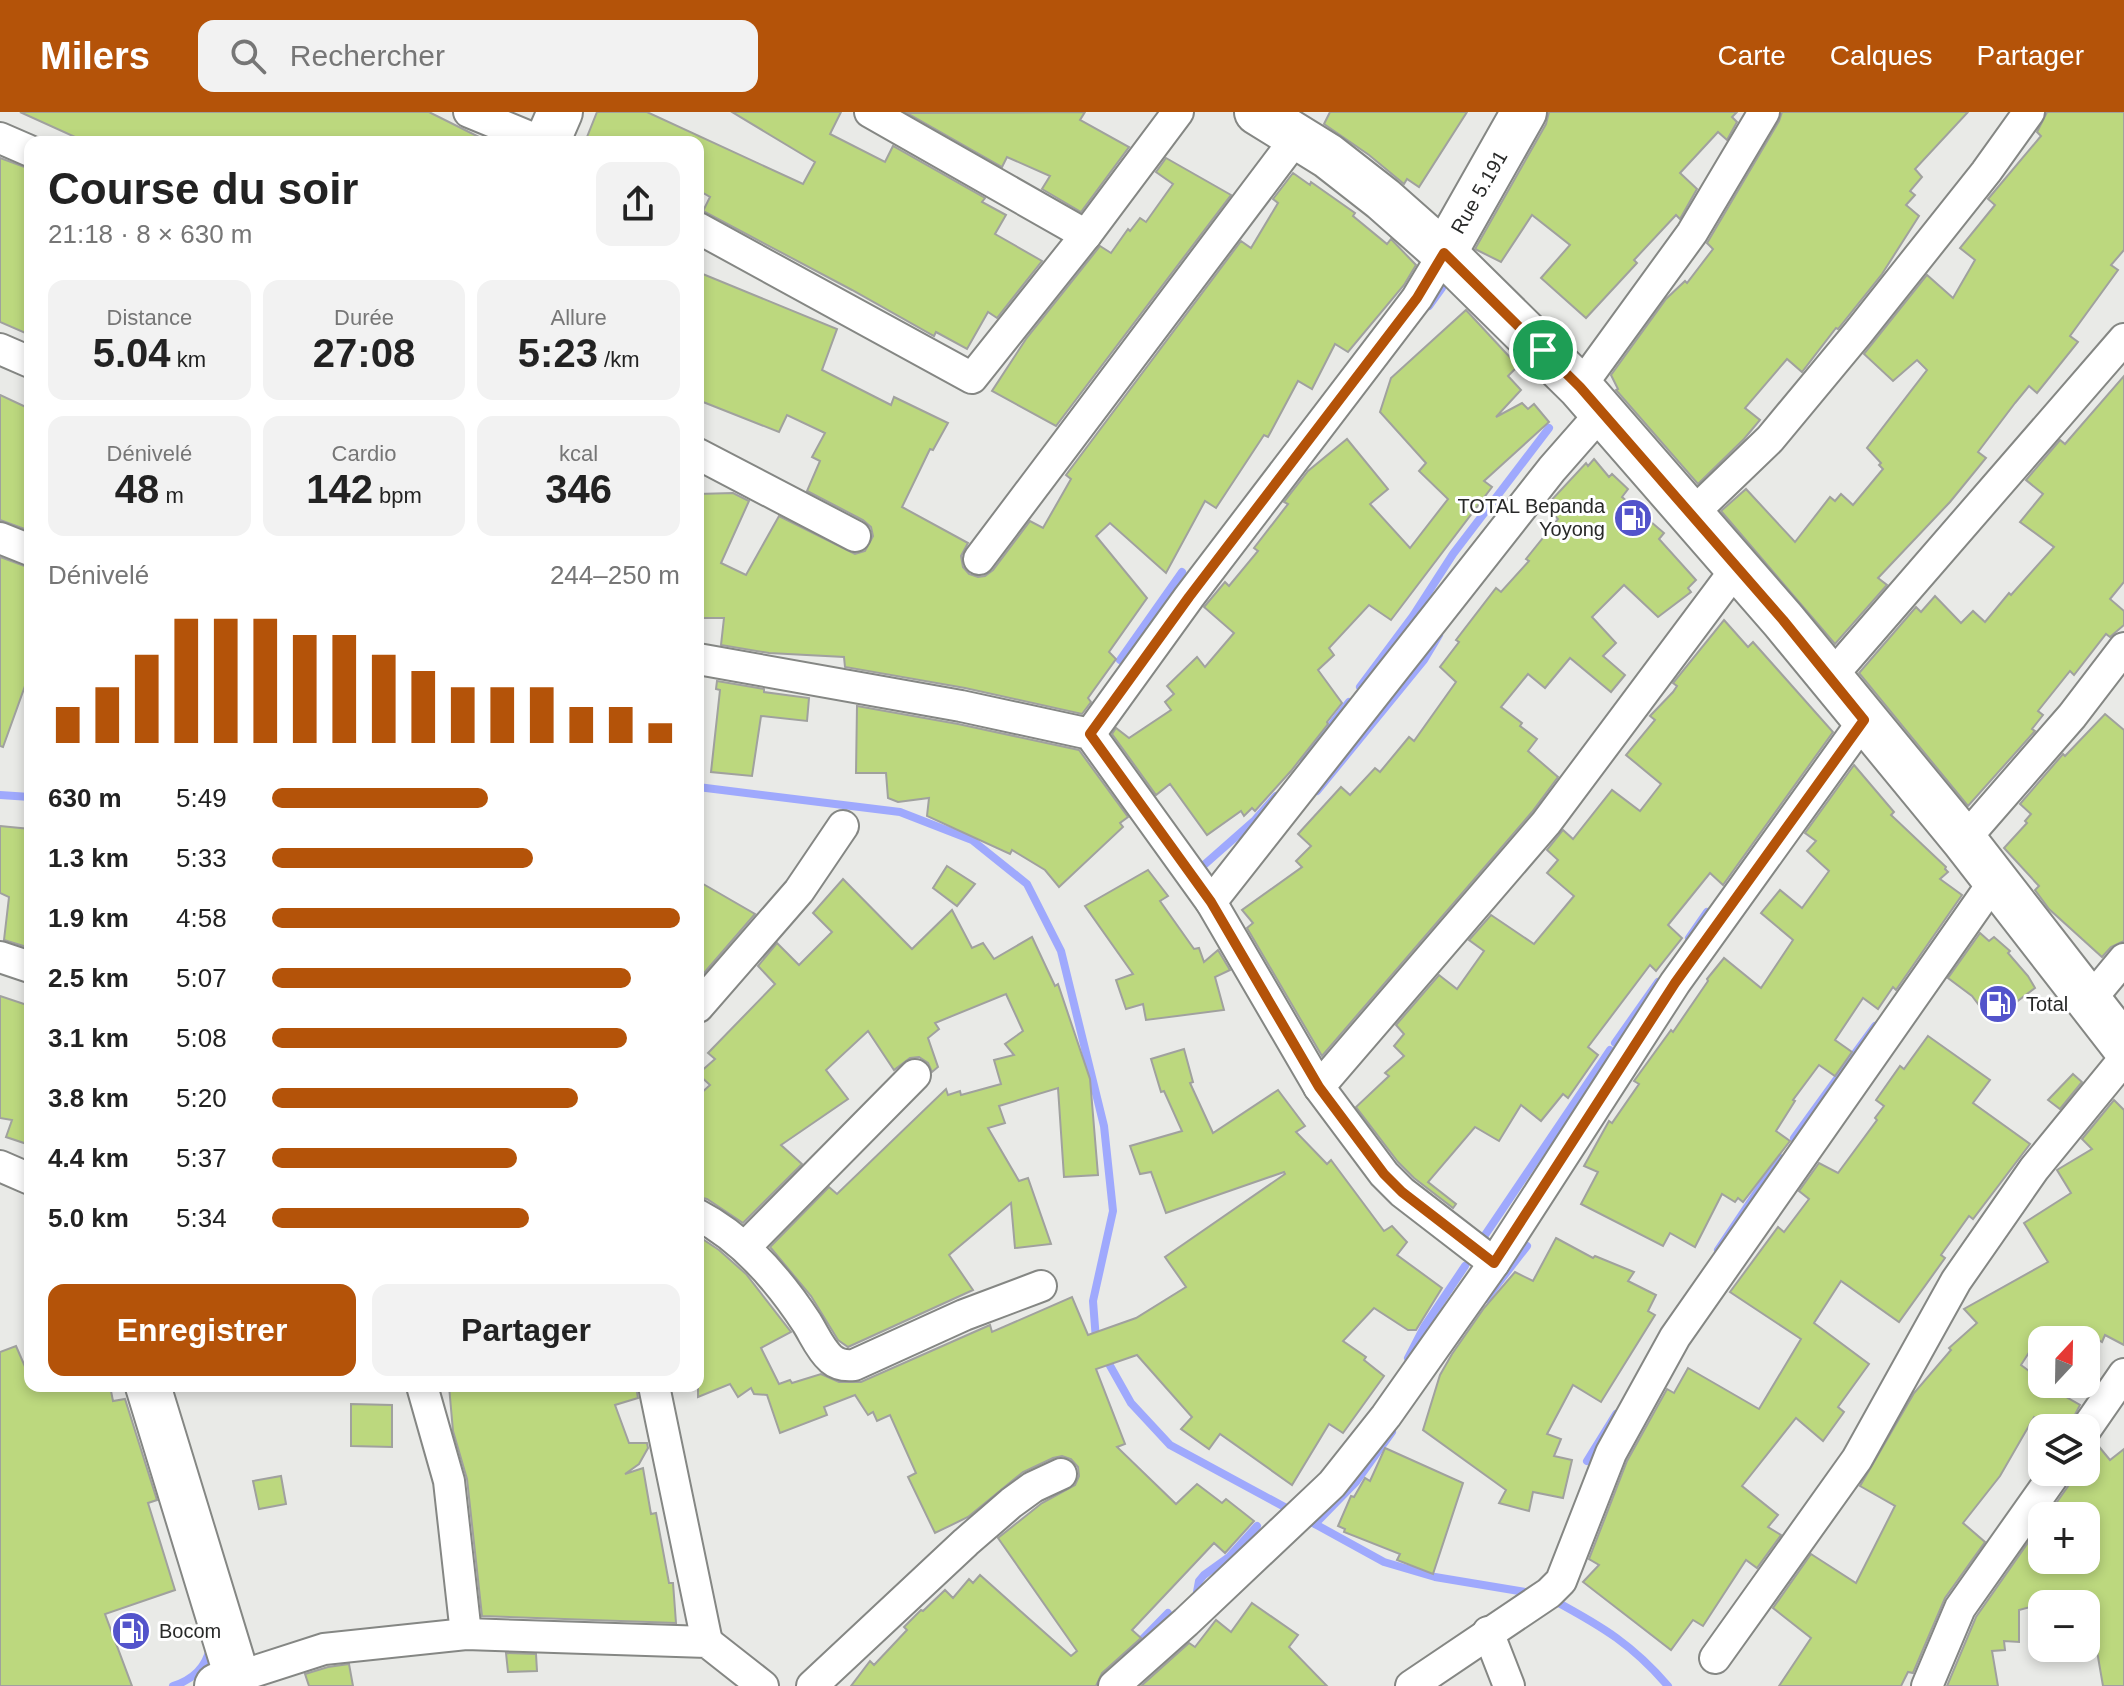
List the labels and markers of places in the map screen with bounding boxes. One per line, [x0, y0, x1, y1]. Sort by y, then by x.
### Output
pin [1509, 316, 1577, 384]
place label: TOTAL Bepanda Yoyong [1458, 495, 1606, 540]
fuel station icon: TOTAL Bepanda Yoyong [1612, 497, 1654, 539]
fuel station icon: Total [1977, 983, 2019, 1025]
place label: Total [2026, 993, 2068, 1015]
fuel station icon: Bocom [110, 1610, 152, 1652]
place label: Bocom [159, 1620, 221, 1642]

